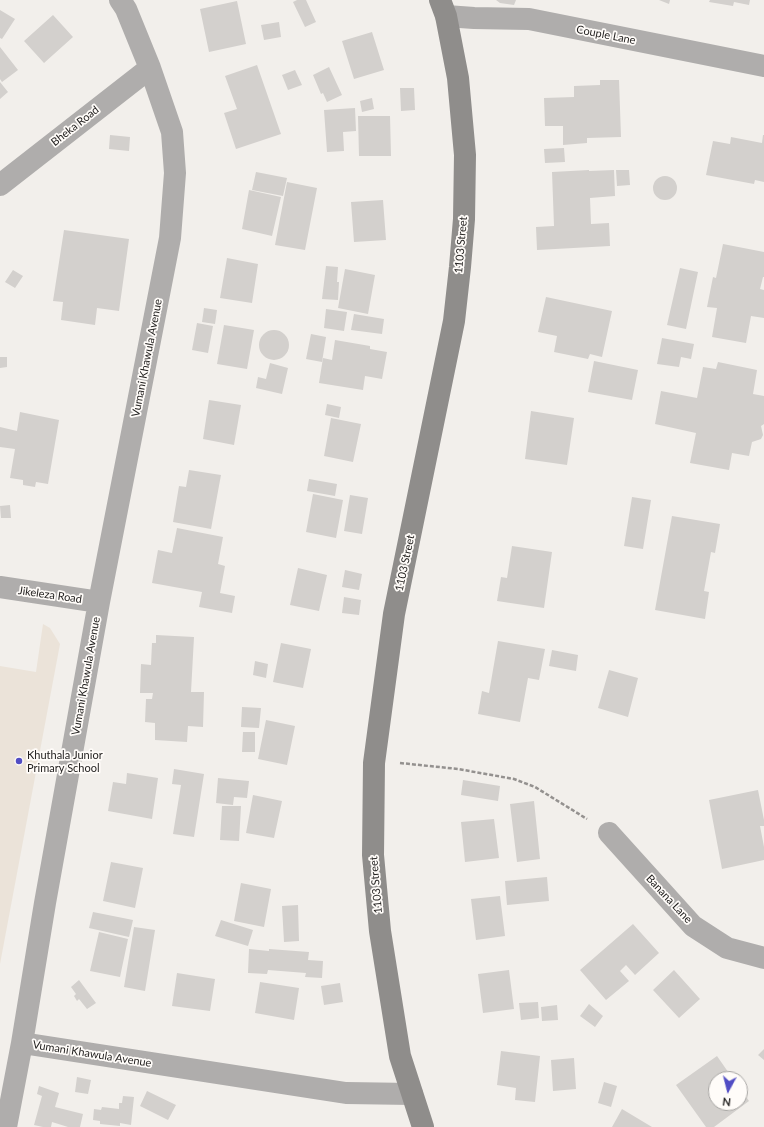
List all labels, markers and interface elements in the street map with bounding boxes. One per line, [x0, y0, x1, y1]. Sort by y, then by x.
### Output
street label: Couple Lane [575, 23, 637, 47]
street label: Bheka Road [48, 103, 102, 149]
street label: 1103 Street [452, 216, 470, 274]
street label: Vumani Khawula Avenue [129, 298, 165, 418]
street label: 1103 Street [393, 534, 417, 592]
street label: Jikeleza Road [17, 584, 83, 606]
street label: Vumani Khawula Avenue [69, 616, 103, 736]
place label: Khuthala Junior Primary School [27, 748, 103, 774]
marker: Khuthala Junior Primary School [14, 756, 24, 766]
street label: 1103 Street [367, 856, 385, 914]
street label: Banana Lane [643, 872, 695, 926]
street label: Vumani Khawula Avenue [32, 1038, 152, 1070]
north arrow [708, 1071, 748, 1111]
text: N [722, 1095, 732, 1109]

